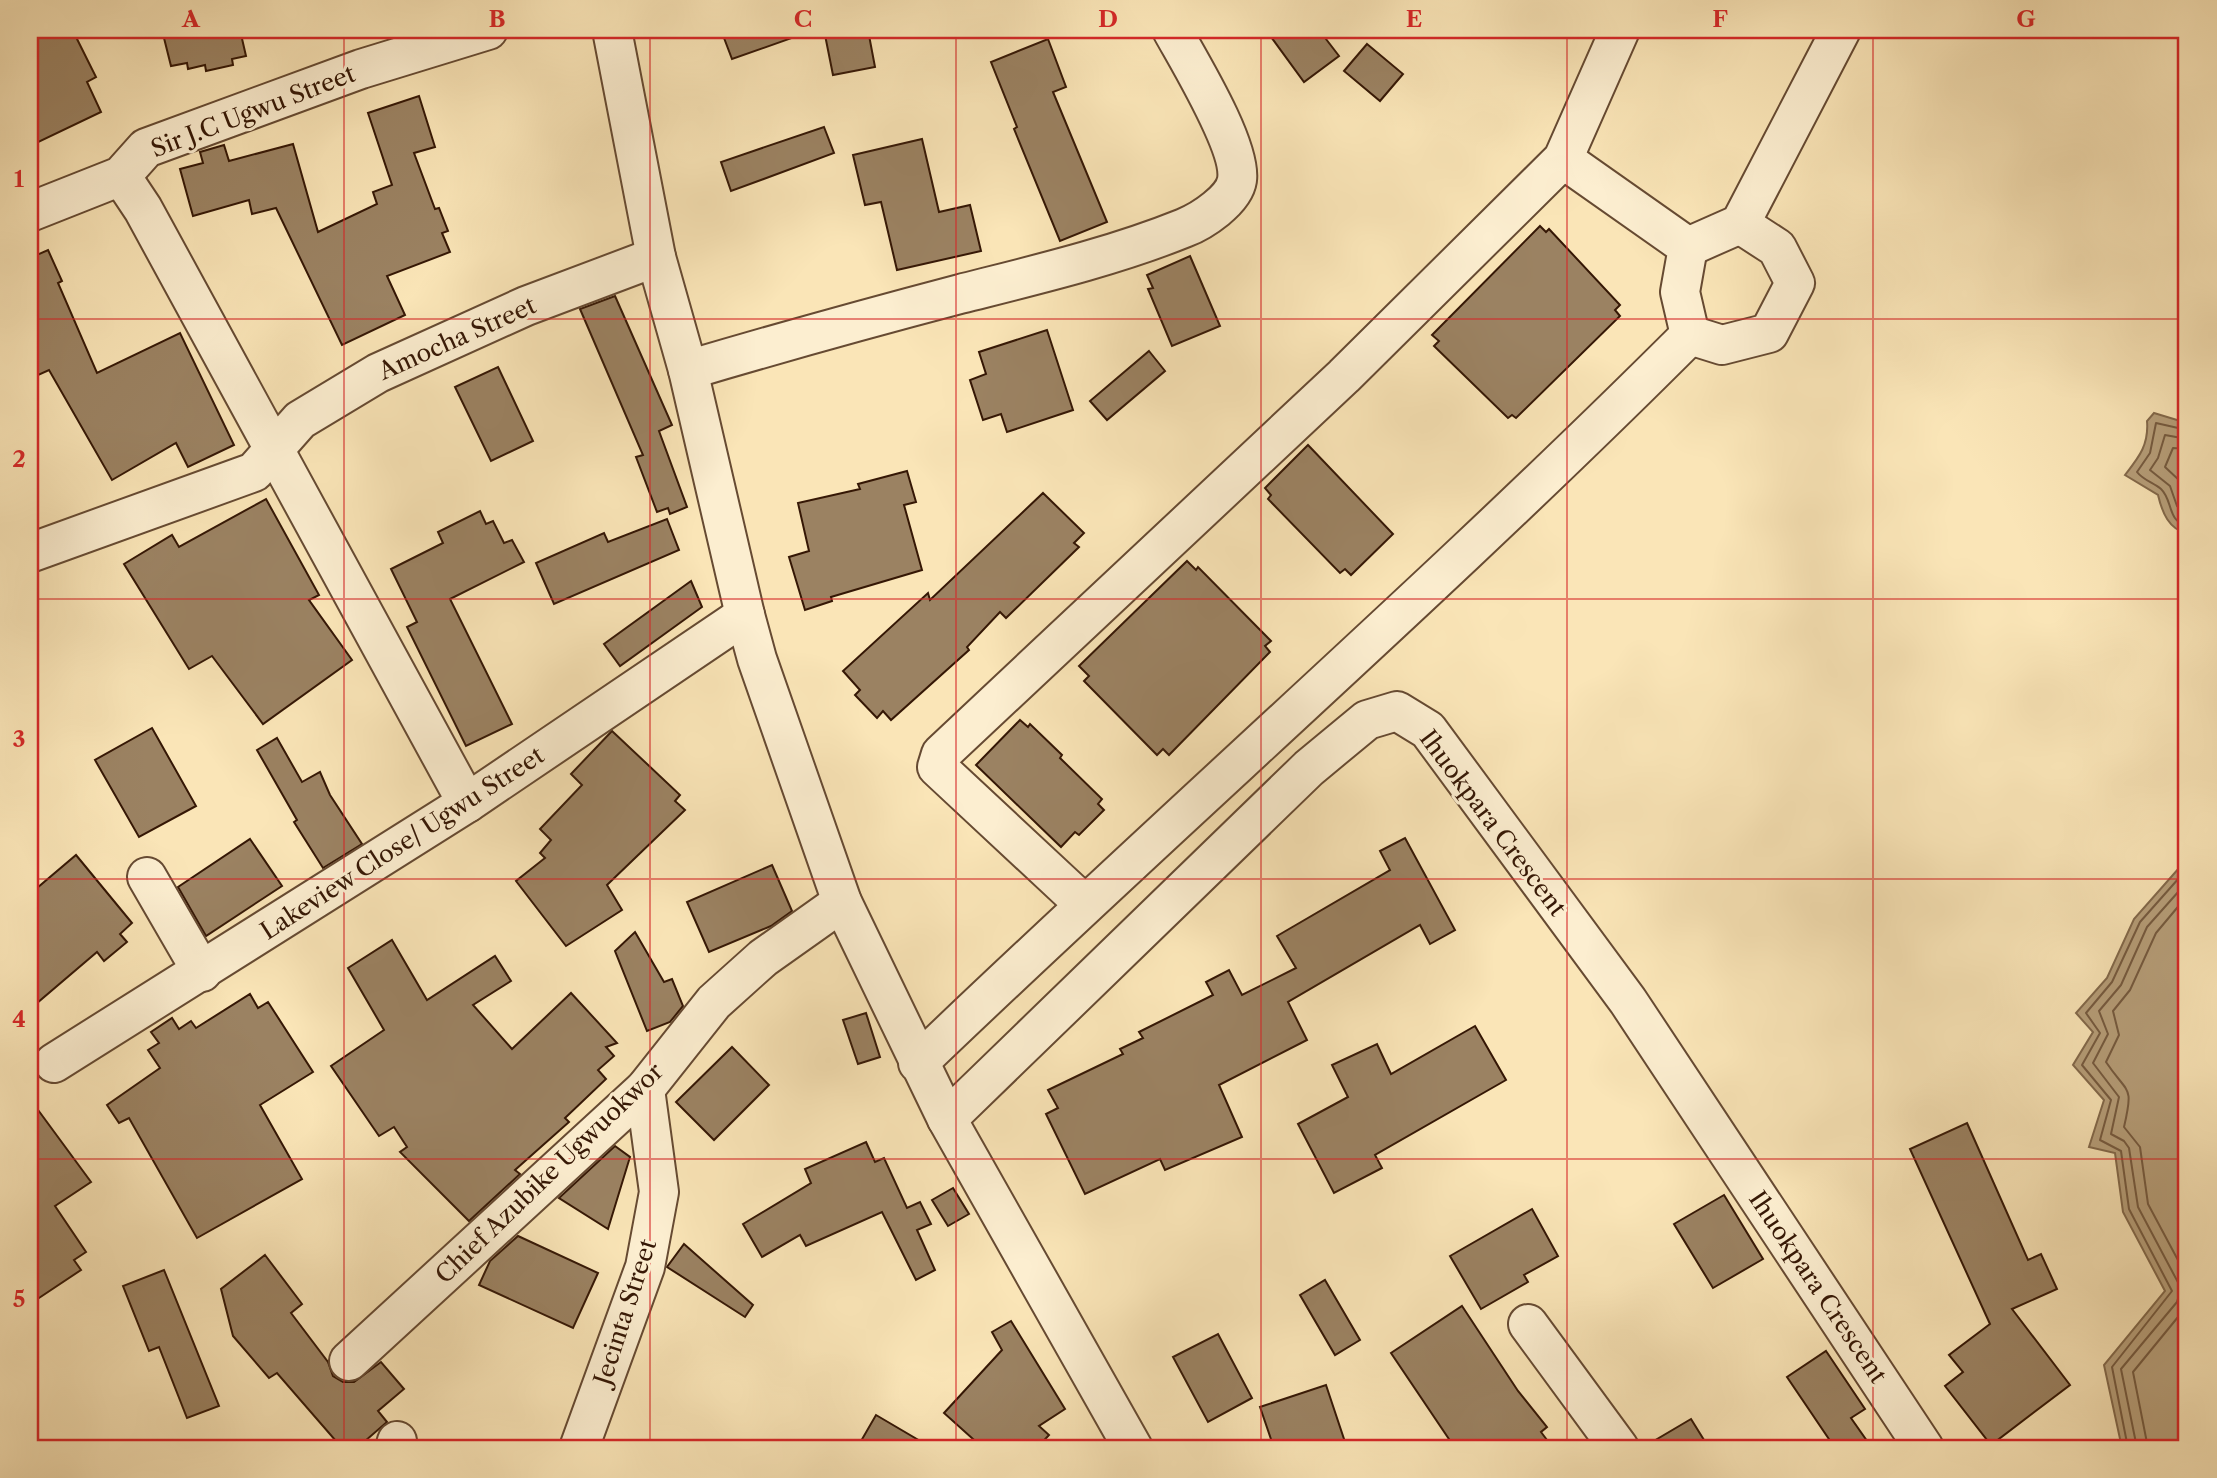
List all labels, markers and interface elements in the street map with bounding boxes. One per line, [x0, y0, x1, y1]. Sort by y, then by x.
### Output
text: A [181, 5, 201, 33]
text: B [488, 5, 506, 33]
text: C [794, 5, 812, 33]
text: D [1098, 5, 1118, 33]
text: E [1406, 5, 1422, 33]
text: F [1712, 5, 1728, 33]
text: G [2016, 5, 2036, 33]
street label: Sir J.C Ugwu Street [147, 59, 360, 163]
text: 1 [14, 165, 25, 193]
street label: Amocha Street [373, 290, 541, 386]
text: 2 [12, 445, 26, 473]
street label: Ihuokpara Crescent [1414, 724, 1573, 922]
text: 3 [13, 725, 26, 753]
street label: Lakeview Close/ Ugwu Street [255, 740, 550, 946]
text: 4 [12, 1005, 26, 1033]
street label: Chief Azubike Ugwuokwor [429, 1057, 669, 1289]
street label: Ihuokpara Crescent [1743, 1185, 1893, 1389]
street label: Jecinta Street [587, 1235, 662, 1392]
text: 5 [13, 1285, 25, 1313]

